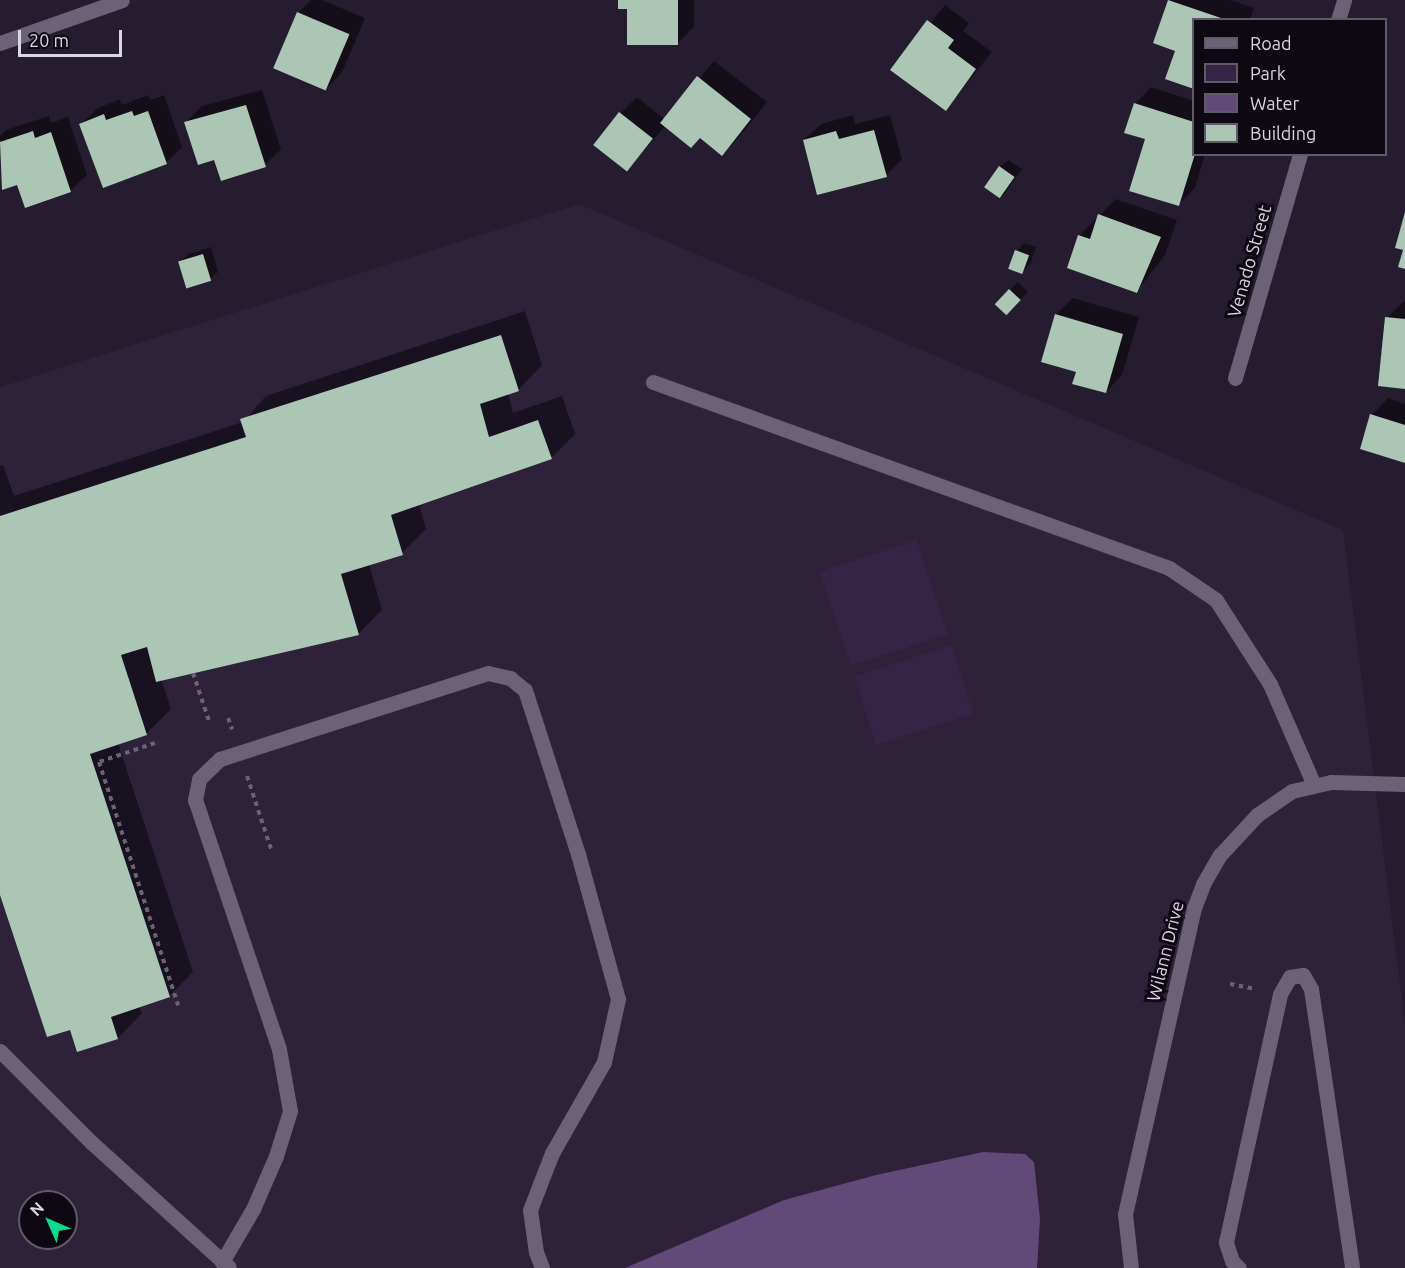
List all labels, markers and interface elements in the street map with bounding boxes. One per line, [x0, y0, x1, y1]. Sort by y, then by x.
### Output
scale bar [21, 18, 124, 56]
legend [1192, 18, 1387, 156]
text: 20 m [29, 30, 69, 50]
text: Road [1250, 33, 1292, 53]
text: Park [1250, 63, 1286, 83]
text: Water [1250, 93, 1299, 113]
text: Building [1250, 123, 1316, 143]
street label: Venado Street [1223, 202, 1275, 320]
street label: Wilann Drive [1142, 899, 1188, 1003]
north arrow [18, 1190, 78, 1250]
text: N [26, 1198, 47, 1219]

